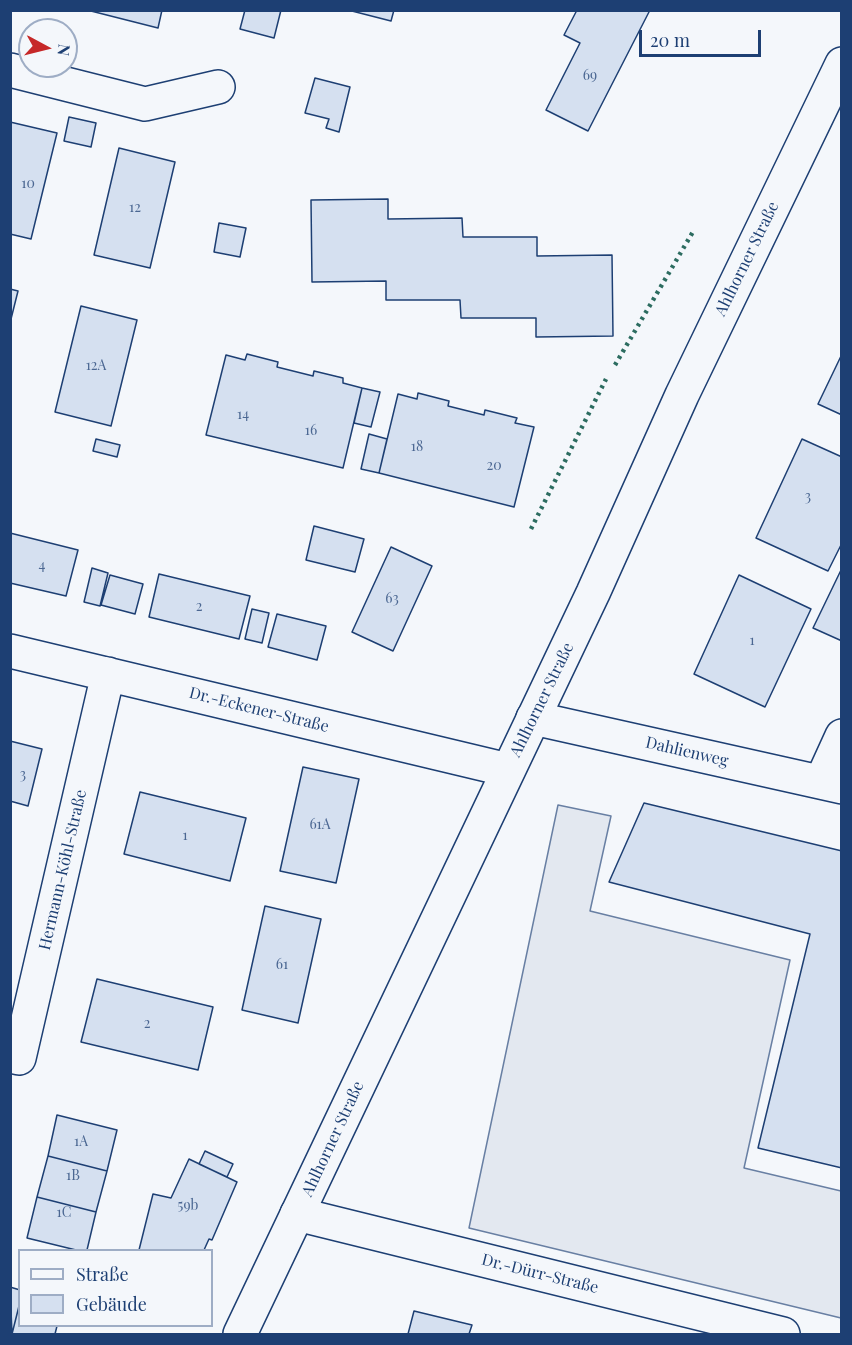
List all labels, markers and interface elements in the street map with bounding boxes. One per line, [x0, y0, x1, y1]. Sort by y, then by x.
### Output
north arrow [18, 18, 78, 78]
scale bar [642, 18, 764, 56]
text: 20 m [650, 28, 690, 52]
text: N [53, 43, 76, 57]
house number: 69 [583, 68, 597, 84]
house number: 10 [21, 176, 35, 192]
street label: Ahlhorner Straße [711, 199, 783, 319]
house number: 12 [129, 200, 141, 216]
house number: 12A [86, 358, 106, 374]
house number: 14 [237, 407, 249, 423]
house number: 16 [305, 423, 317, 439]
house number: 18 [411, 439, 423, 455]
house number: 20 [486, 458, 502, 474]
house number: 3 [805, 489, 811, 505]
house number: 4 [39, 558, 45, 574]
house number: 63 [385, 591, 399, 607]
house number: 2 [196, 599, 202, 615]
house number: 1 [749, 633, 755, 649]
street label: Ahlhorner Straße [506, 640, 578, 760]
street label: Dr.-Eckener-Straße [187, 683, 331, 737]
street label: Dahlienweg [644, 733, 730, 771]
house number: 3 [20, 767, 26, 783]
street label: Hermann-Köhl-Straße [35, 788, 91, 952]
house number: 61A [309, 817, 331, 833]
house number: 1 [182, 828, 188, 844]
house number: 61 [276, 957, 288, 973]
house number: 2 [144, 1016, 150, 1032]
street label: Ahlhorner Straße [298, 1078, 368, 1200]
house number: 1A [74, 1134, 88, 1150]
house number: 1B [66, 1168, 80, 1184]
house number: 59b [178, 1198, 198, 1214]
house number: 1C [57, 1205, 71, 1221]
legend [18, 1249, 213, 1327]
street label: Dr.-Dürr-Straße [480, 1250, 600, 1298]
text: Straße [76, 1262, 129, 1286]
text: Gebäude [76, 1292, 147, 1316]

